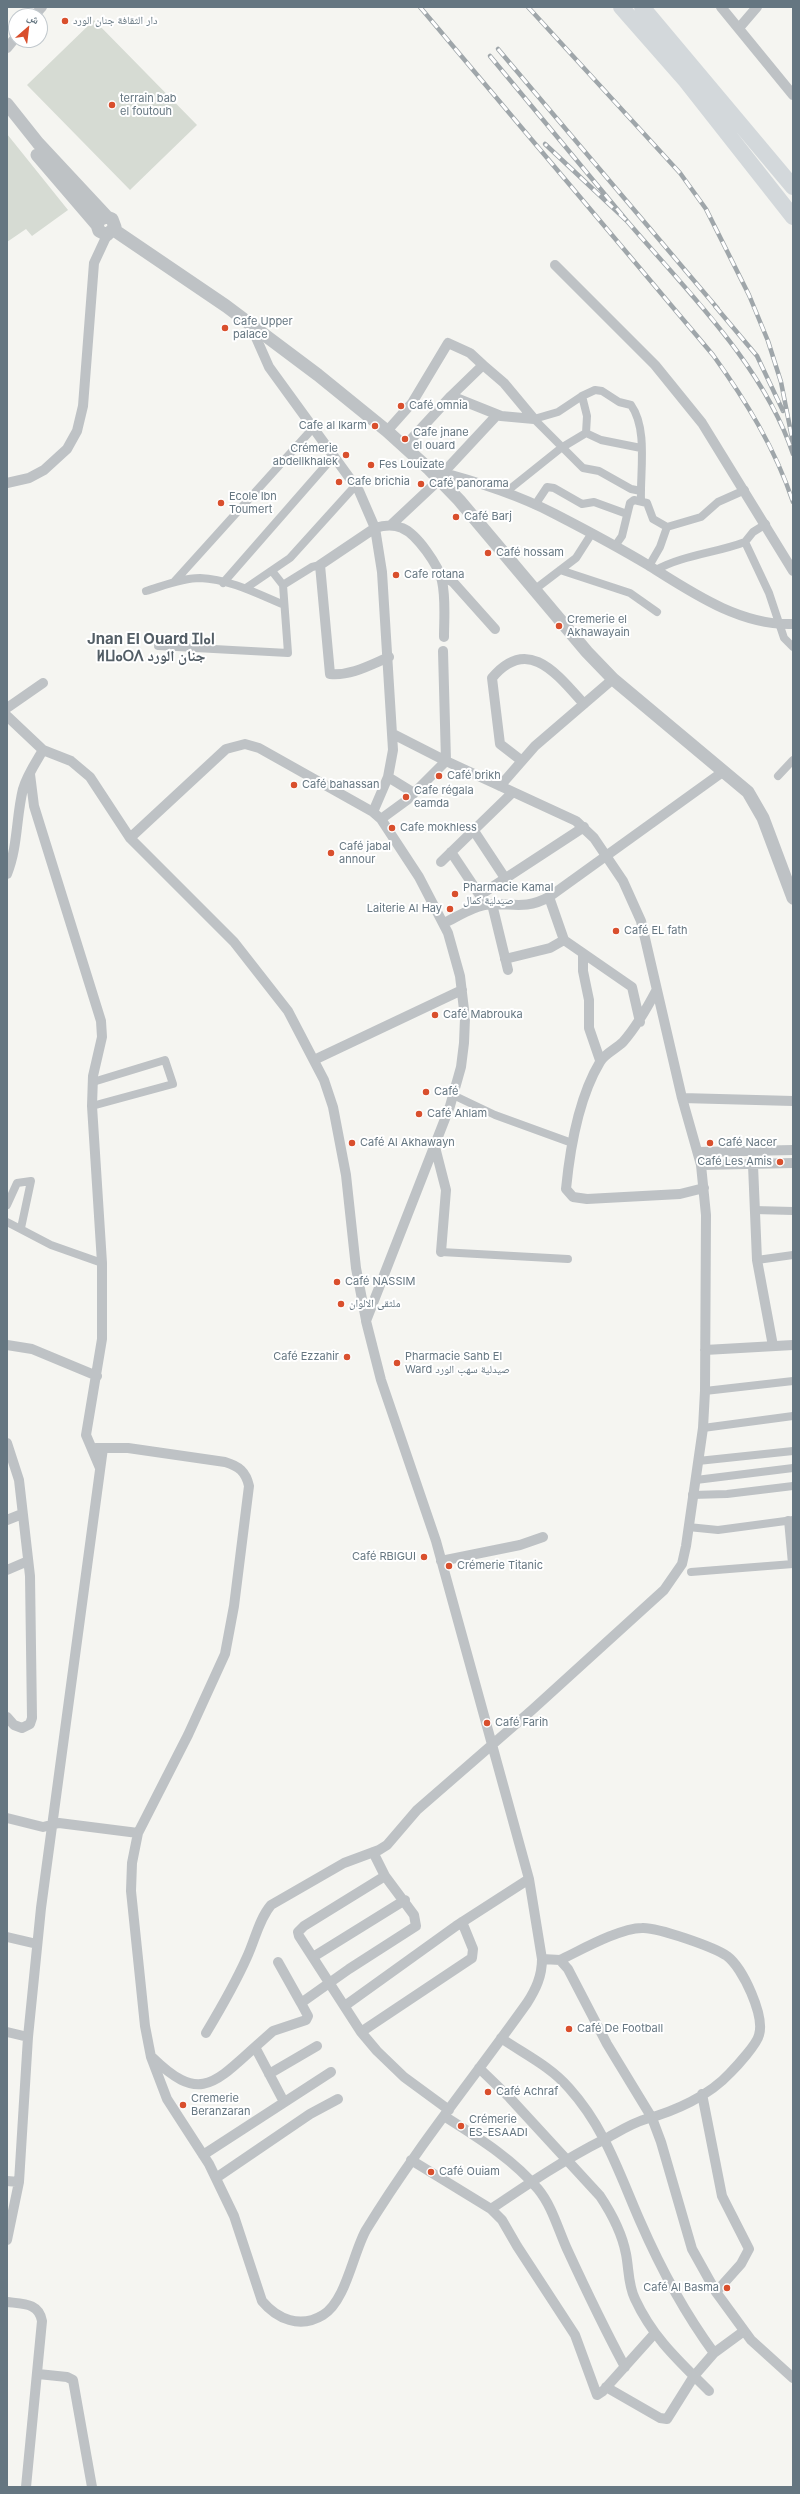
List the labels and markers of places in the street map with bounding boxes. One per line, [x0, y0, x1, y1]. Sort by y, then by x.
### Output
place label: دار الثقافة جنان الورد [73, 14, 158, 28]
marker: دار الثقافة جنان الورد [60, 16, 70, 26]
place label: terrain bab el foutouh [120, 92, 177, 118]
marker: terrain bab el foutouh [107, 100, 117, 110]
place label: Cafe Upper palace [233, 315, 293, 341]
marker: Cafe Upper palace [220, 323, 230, 333]
place label: Café omnia [409, 399, 468, 413]
marker: Café omnia [396, 401, 406, 411]
place label: Cafe al lkarm [299, 419, 367, 433]
marker: Cafe al lkarm [370, 421, 380, 431]
place label: Cafe jnane el ouard [413, 426, 469, 452]
marker: Cafe jnane el ouard [400, 434, 410, 444]
place label: Crémerie abdellkhalek [273, 442, 338, 468]
marker: Crémerie abdellkhalek [341, 450, 351, 460]
place label: Fes Louizate [379, 458, 445, 472]
marker: Fes Louizate [366, 460, 376, 470]
place label: Cafe brichia [347, 475, 410, 489]
marker: Cafe brichia [334, 477, 344, 487]
place label: Café panorama [429, 477, 509, 491]
marker: Café panorama [416, 479, 426, 489]
place label: Ecole Ibn Toumert [229, 490, 277, 516]
marker: Ecole Ibn Toumert [216, 498, 226, 508]
place label: Café Barj [464, 510, 512, 524]
marker: Café Barj [451, 512, 461, 522]
place label: Café hossam [496, 546, 564, 560]
marker: Café hossam [483, 548, 493, 558]
place label: Cafe rotana [404, 568, 465, 582]
marker: Cafe rotana [391, 570, 401, 580]
place label: Cremerie el Akhawayain [567, 613, 630, 639]
marker: Cremerie el Akhawayain [554, 621, 564, 631]
place label: Café brikh [447, 769, 501, 783]
marker: Café brikh [434, 771, 444, 781]
place label: Café bahassan [302, 778, 379, 792]
marker: Café bahassan [289, 780, 299, 790]
place label: Cafe régala eamda [414, 784, 474, 810]
marker: Cafe régala eamda [401, 792, 411, 802]
place label: Cafe mokhless [400, 821, 477, 835]
marker: Cafe mokhless [387, 823, 397, 833]
place label: Café jabal annour [339, 840, 391, 866]
marker: Café jabal annour [326, 848, 336, 858]
place label: Pharmacie Kamal صيدلية كمال [463, 881, 553, 907]
marker: Pharmacie Kamal صيدلية كمال [450, 889, 460, 899]
place label: Laiterie Al Hay [367, 902, 442, 916]
marker: Laiterie Al Hay [445, 904, 455, 914]
place label: Café EL fath [624, 924, 688, 938]
marker: Café EL fath [611, 926, 621, 936]
place label: Café Mabrouka [443, 1008, 523, 1022]
marker: Café Mabrouka [430, 1010, 440, 1020]
place label: Café [434, 1085, 458, 1099]
marker: Café [421, 1087, 431, 1097]
place label: Café Ahlam [427, 1107, 487, 1121]
marker: Café Ahlam [414, 1109, 424, 1119]
place label: Café Al Akhawayn [360, 1136, 455, 1150]
place label: Café Nacer [718, 1136, 777, 1150]
marker: Café Al Akhawayn [347, 1138, 357, 1148]
marker: Café Nacer [705, 1138, 715, 1148]
place label: Café Les Amis [697, 1155, 772, 1169]
marker: Café Les Amis [775, 1157, 785, 1167]
place label: Café NASSIM [345, 1275, 415, 1289]
marker: Café NASSIM [332, 1277, 342, 1287]
place label: ملثقى الالوان [349, 1297, 400, 1311]
marker: ملثقى الالوان [336, 1299, 346, 1309]
place label: Café Ezzahir [273, 1350, 339, 1364]
place label: Pharmacie Sahb El Ward صيدلية سهب الورد [405, 1350, 510, 1376]
marker: Café Ezzahir [342, 1352, 352, 1362]
marker: Pharmacie Sahb El Ward صيدلية سهب الورد [392, 1358, 402, 1368]
place label: Café RBIGUI [352, 1550, 416, 1564]
marker: Café RBIGUI [419, 1552, 429, 1562]
place label: Crémerie Titanic [457, 1559, 543, 1573]
marker: Crémerie Titanic [444, 1561, 454, 1571]
place label: Café Farih [495, 1716, 548, 1730]
marker: Café Farih [482, 1718, 492, 1728]
place label: Café De Football [577, 2022, 663, 2036]
marker: Café De Football [564, 2024, 574, 2034]
place label: Café Achraf [496, 2085, 558, 2099]
marker: Café Achraf [483, 2087, 493, 2097]
place label: Cremerie Beranzaran [191, 2092, 250, 2118]
marker: Cremerie Beranzaran [178, 2100, 188, 2110]
place label: Crémerie ES-ESAADI [469, 2113, 528, 2139]
marker: Crémerie ES-ESAADI [456, 2121, 466, 2131]
place label: Café Ouiam [439, 2165, 500, 2179]
marker: Café Ouiam [426, 2167, 436, 2177]
place label: Café Al Basma [643, 2281, 719, 2295]
marker: Café Al Basma [722, 2283, 732, 2293]

